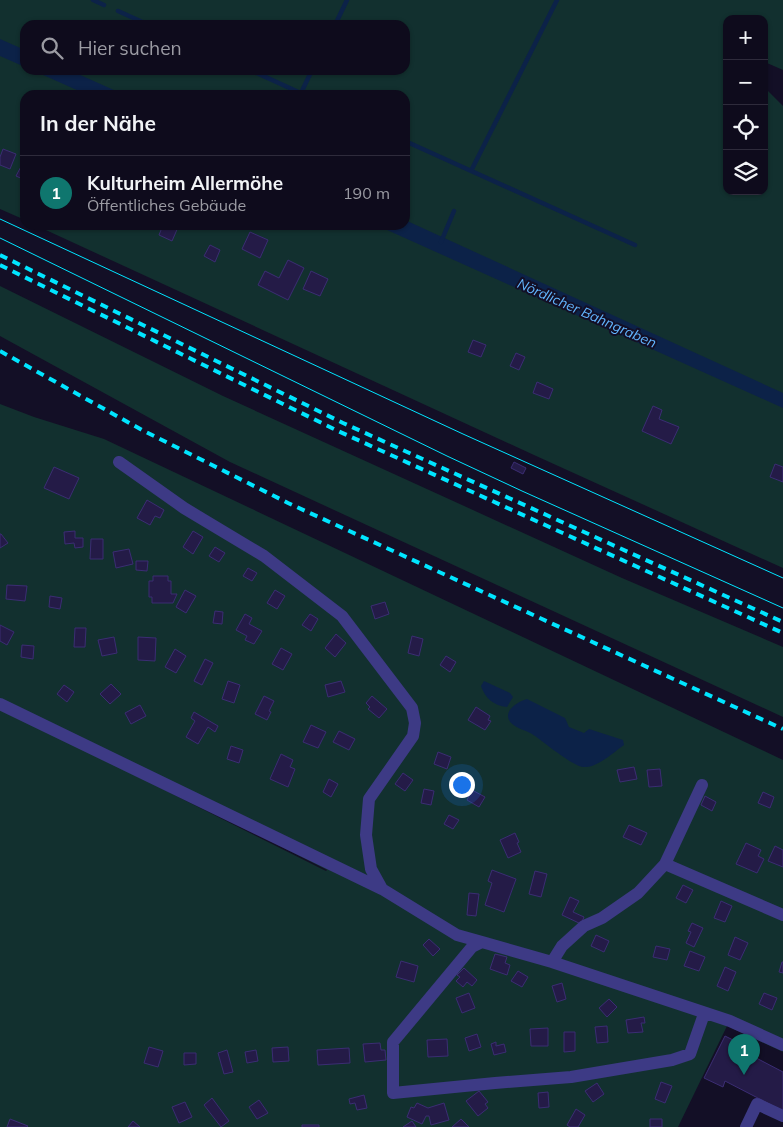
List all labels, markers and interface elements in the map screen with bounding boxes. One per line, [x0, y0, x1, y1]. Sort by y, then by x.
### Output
map controls [723, 15, 768, 195]
button: + [723, 15, 768, 60]
search box [20, 20, 410, 75]
icon: search [38, 34, 66, 62]
text: Hier suchen [78, 36, 182, 60]
button: − [723, 60, 768, 105]
button: locate [723, 105, 768, 150]
text: In der Nähe [40, 110, 156, 136]
button: layers [723, 150, 768, 195]
text: Kulturheim Allermöhe [87, 171, 283, 195]
text: 1 [51, 183, 61, 203]
text: 190 m [343, 183, 390, 203]
text: Öffentliches Gebäude [87, 195, 246, 215]
water label: Nördlicher Bahngraben [515, 274, 659, 352]
your location [449, 772, 475, 798]
pin: 1 [728, 1034, 760, 1075]

